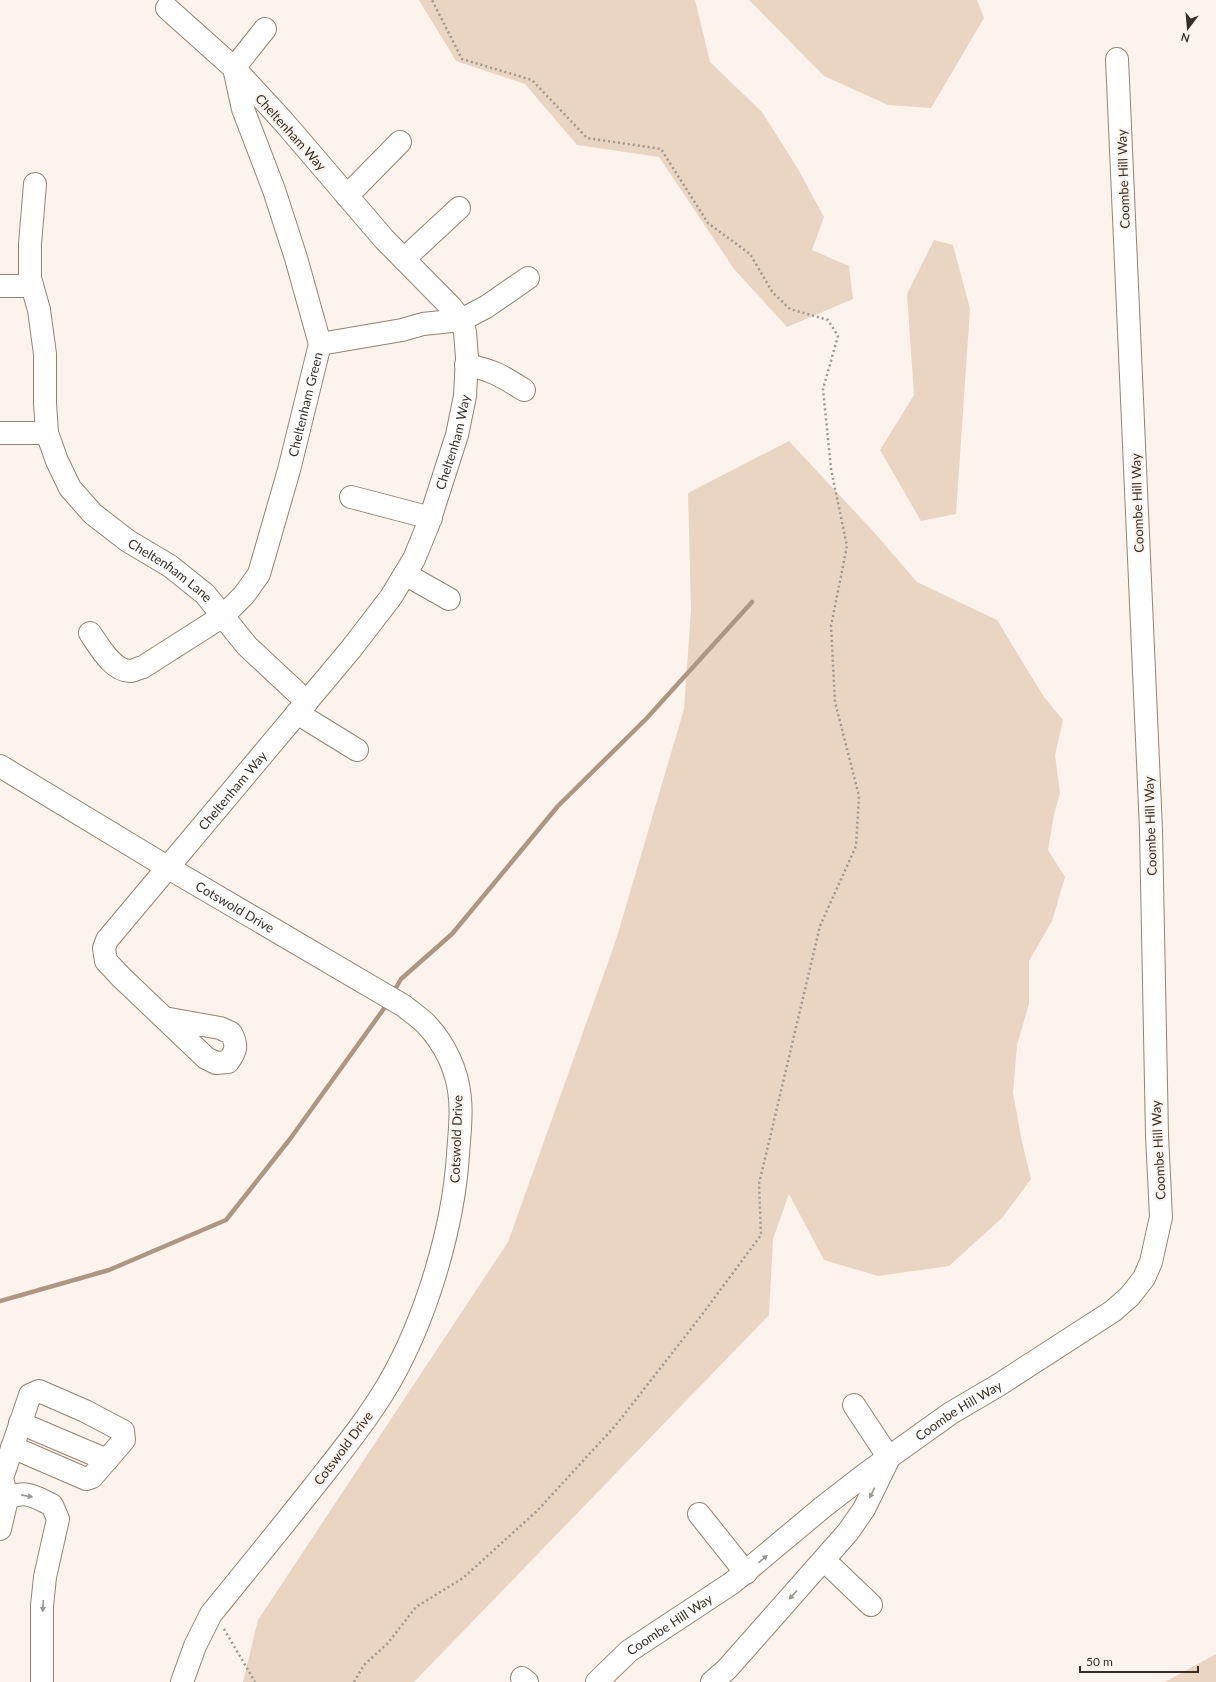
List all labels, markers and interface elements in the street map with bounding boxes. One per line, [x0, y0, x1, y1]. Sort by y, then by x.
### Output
north arrow [1168, 8, 1208, 48]
text: N [1179, 31, 1191, 46]
street label: Cheltenham Way [252, 90, 330, 174]
street label: Coombe Hill Way [1113, 129, 1133, 229]
street label: Cheltenham Green [285, 350, 326, 458]
street label: Cheltenham Way [432, 393, 473, 492]
street label: Coombe Hill Way [1127, 453, 1147, 553]
street label: Cheltenham Lane [125, 535, 216, 605]
street label: Cheltenham Way [195, 748, 270, 833]
street label: Coombe Hill Way [1140, 776, 1160, 876]
street label: Cotswold Drive [193, 878, 277, 936]
street label: Cotswold Drive [446, 1094, 466, 1183]
street label: Coombe Hill Way [1147, 1100, 1169, 1200]
street label: Coombe Hill Way [912, 1377, 1005, 1444]
street label: Cotswold Drive [310, 1408, 376, 1488]
one-way arrow [869, 1487, 875, 1499]
one-way arrow [21, 1493, 34, 1499]
one-way arrow [757, 1554, 768, 1563]
street label: Coombe Hill Way [623, 1590, 716, 1658]
one-way arrow [788, 1590, 797, 1601]
one-way arrow [39, 1600, 46, 1612]
scale bar [1080, 1648, 1198, 1674]
text: 50 m [1086, 1654, 1113, 1669]

